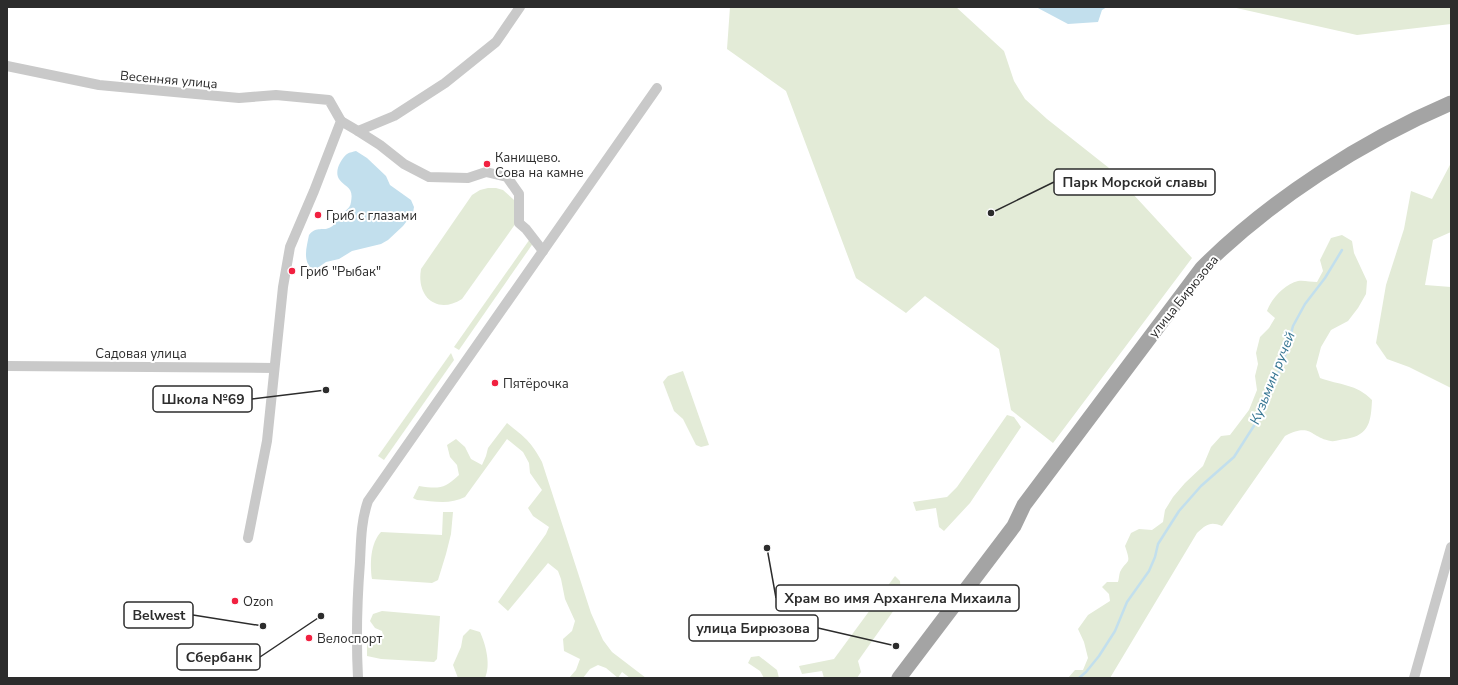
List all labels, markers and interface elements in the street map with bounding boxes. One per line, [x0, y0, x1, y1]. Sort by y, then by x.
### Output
street label: Весенняя улица [119, 67, 218, 93]
place label: Канищево. Сова на камне [495, 149, 584, 182]
marker: Канищево. Сова на камне [482, 159, 492, 169]
callout: Парк Морской славы [1054, 169, 1215, 195]
text: Парк Морской славы [1063, 173, 1207, 192]
place label: Гриб с глазами [326, 207, 417, 225]
marker: Гриб с глазами [313, 210, 323, 220]
street label: улица Бирюзова [1145, 252, 1223, 342]
place label: Гриб "Рыбак" [300, 263, 381, 281]
marker: Гриб "Рыбак" [287, 266, 297, 276]
water label: Кузьмин ручей [1245, 329, 1300, 427]
street label: Садовая улица [95, 345, 187, 363]
place label: Пятёрочка [503, 375, 569, 393]
marker: Пятёрочка [490, 378, 500, 388]
callout: Школа №69 [153, 386, 252, 412]
text: Школа №69 [161, 390, 245, 409]
callout: Храм во имя Архангела Михаила [776, 585, 1019, 611]
text: Храм во имя Архангела Михаила [784, 589, 1011, 608]
place label: Ozon [243, 593, 273, 611]
marker: Ozon [230, 596, 240, 606]
callout: Belwest [124, 602, 193, 628]
text: Belwest [132, 606, 186, 625]
callout: улица Бирюзова [689, 615, 818, 641]
text: улица Бирюзова [696, 619, 810, 638]
place label: Велоспорт [317, 630, 382, 648]
marker: Велоспорт [304, 633, 314, 643]
callout: Сбербанк [177, 644, 260, 670]
text: Сбербанк [186, 648, 252, 667]

